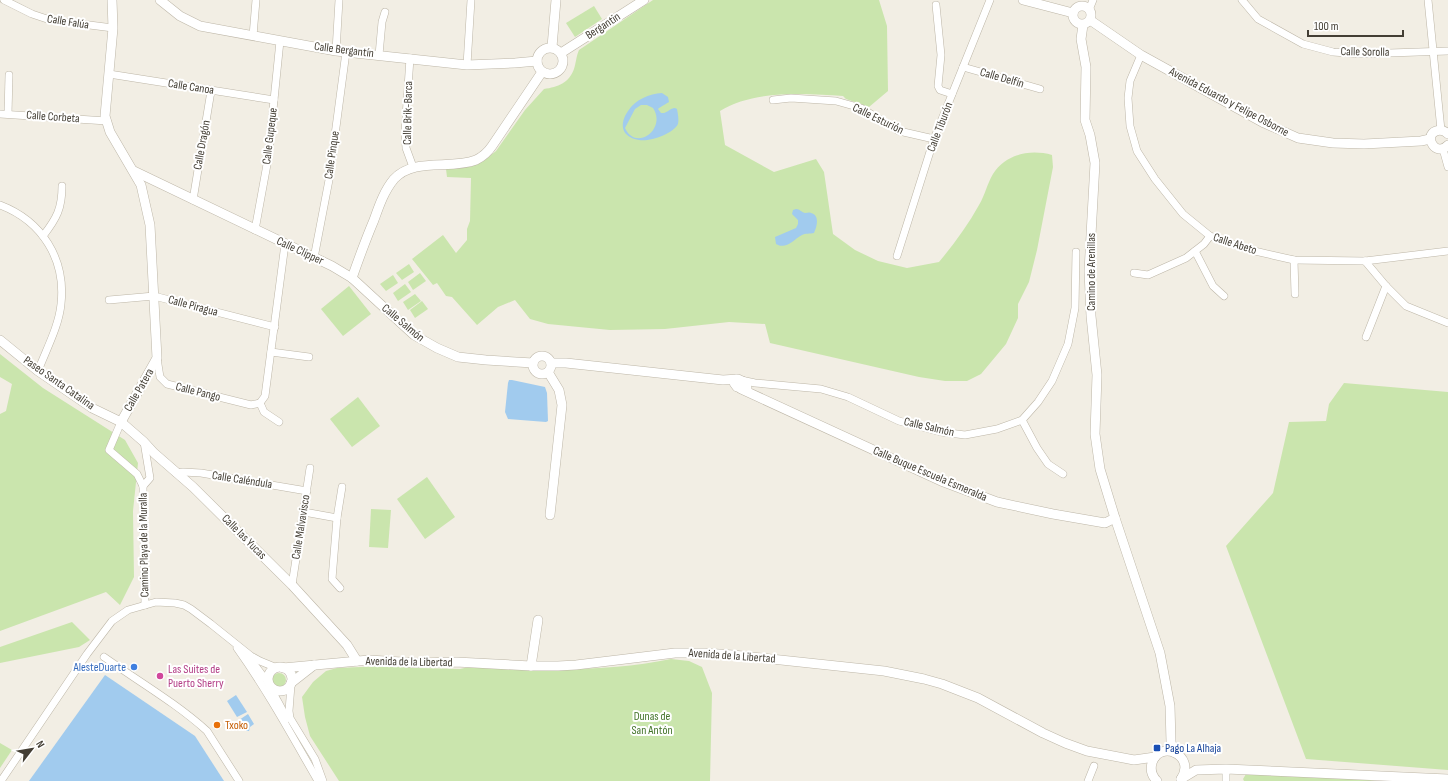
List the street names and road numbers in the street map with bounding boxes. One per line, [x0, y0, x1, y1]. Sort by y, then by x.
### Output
street label: Bergantin [583, 9, 623, 43]
street label: Calle Falúa [46, 11, 90, 33]
street label: Calle Bergantín [313, 39, 375, 61]
street label: Calle Sorolla [1340, 44, 1390, 60]
street label: Avenida Eduardo y Felipe Osborne [1166, 64, 1292, 140]
street label: Calle Delfín [978, 65, 1026, 91]
street label: Calle Canoa [167, 76, 215, 98]
street label: Calle Brik-Barca [400, 81, 416, 145]
street label: Calle Esturión [850, 100, 906, 138]
street label: Calle Tiburón [924, 100, 956, 154]
street label: Calle Gupeque [259, 107, 281, 165]
street label: Calle Corbeta [26, 108, 81, 126]
street label: Calle Dragón [190, 119, 214, 171]
street label: Calle Pinque [321, 130, 343, 180]
street label: Calle Abeto [1211, 230, 1259, 258]
street label: Camino de Arenillas [1084, 233, 1099, 311]
street label: Calle Clipper [274, 234, 326, 269]
street label: Calle Piragua [166, 292, 220, 320]
street label: Calle Salmón [379, 301, 427, 345]
street label: Paseo Santa Catalina [20, 353, 98, 413]
street label: Calle Patera [121, 365, 157, 414]
street label: Calle Pango [174, 379, 222, 405]
street label: Calle Salmón [902, 414, 956, 440]
street label: Calle Buque Escuela Esmeralda [871, 443, 990, 505]
street label: Calle Caléndula [211, 468, 274, 492]
street label: Camino Playa de la Muralla [136, 492, 152, 597]
street label: Calle Malvavisco [288, 494, 314, 560]
street label: Calle las Yucas [218, 511, 270, 563]
street label: Avenida de la Libertad [687, 645, 776, 667]
street label: Avenida de la Libertad [364, 654, 453, 670]

